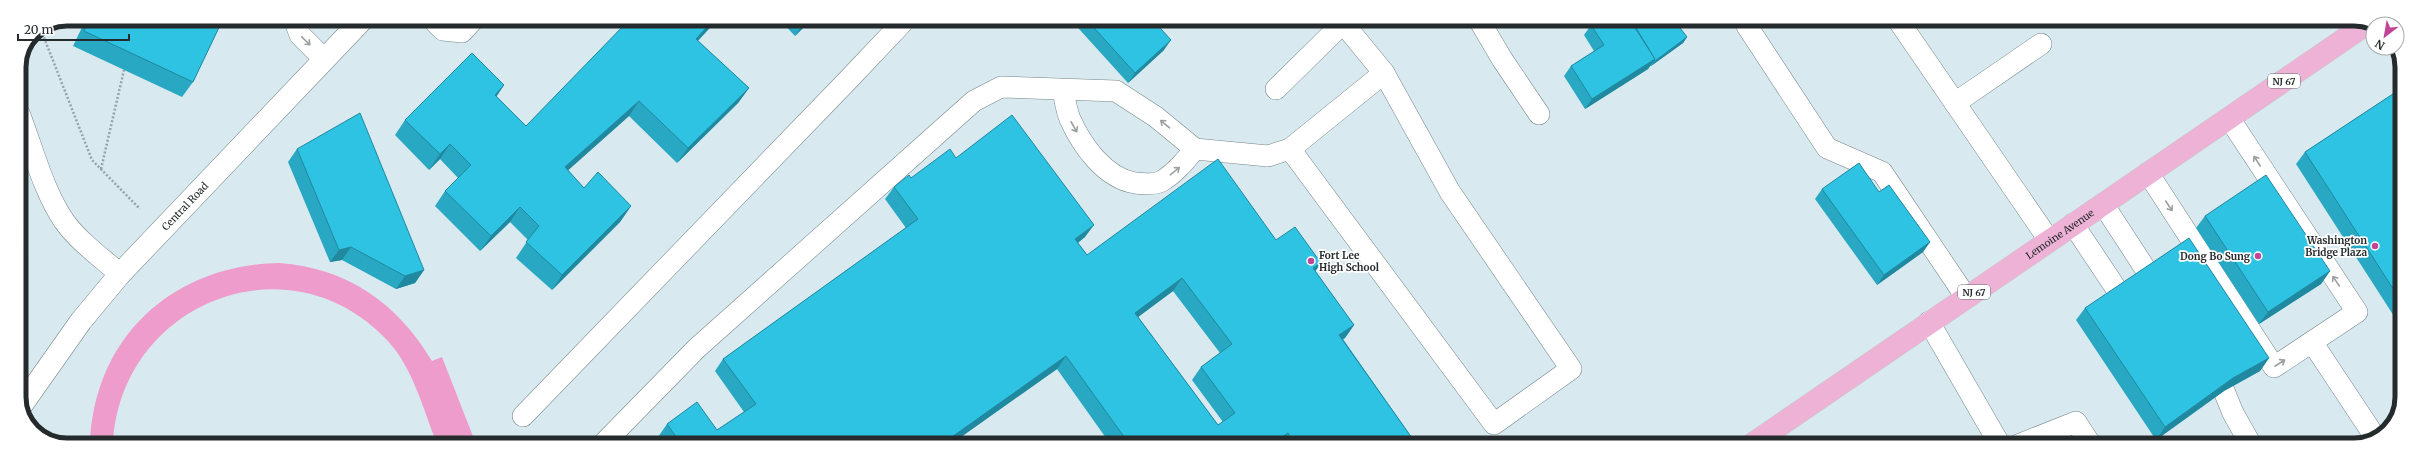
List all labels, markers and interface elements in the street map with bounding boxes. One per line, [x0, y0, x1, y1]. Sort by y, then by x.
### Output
scale bar [18, 16, 129, 42]
north arrow [2365, 16, 2405, 56]
text: 20 m [24, 22, 53, 37]
one-way arrow [301, 36, 311, 46]
text: N [2372, 36, 2387, 53]
road number: NJ 67 [2268, 74, 2300, 88]
one-way arrow [1160, 119, 1170, 128]
one-way arrow [1071, 121, 1079, 133]
one-way arrow [2252, 155, 2260, 167]
one-way arrow [1169, 166, 1180, 175]
street label: Central Road [159, 179, 211, 233]
one-way arrow [2165, 200, 2173, 211]
street label: Lemoine Avenue [2023, 206, 2096, 262]
place label: Washington Bridge Plaza [2305, 234, 2367, 259]
marker: Washington Bridge Plaza [2370, 241, 2380, 251]
place label: Fort Lee High School [1319, 249, 1380, 274]
place label: Dong Bo Sung [2180, 250, 2251, 263]
marker: Dong Bo Sung [2253, 251, 2263, 261]
marker: Fort Lee High School [1306, 256, 1316, 266]
one-way arrow [2332, 276, 2340, 287]
road number: NJ 67 [1958, 285, 1990, 299]
one-way arrow [2275, 359, 2286, 367]

